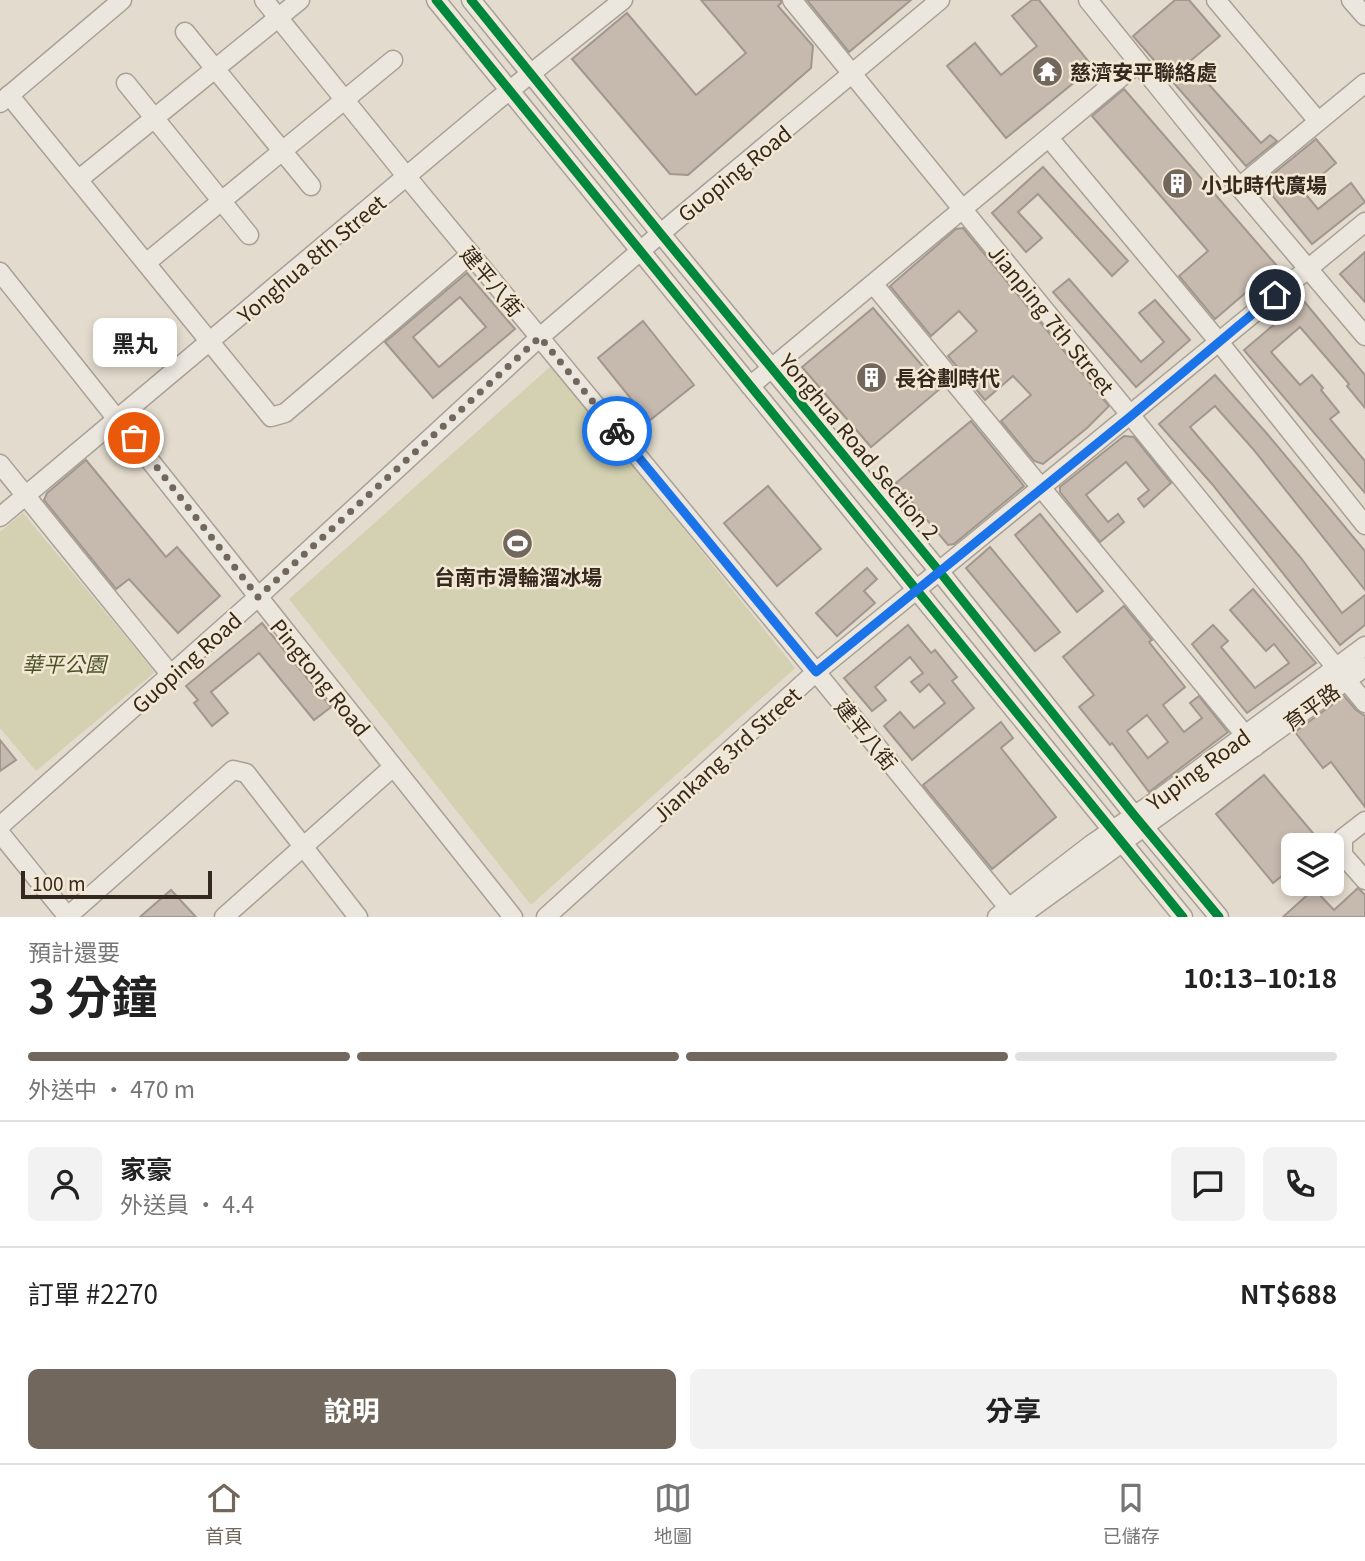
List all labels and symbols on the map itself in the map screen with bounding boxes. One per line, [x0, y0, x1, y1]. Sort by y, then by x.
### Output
temple icon: 慈濟安平聯絡處 [1030, 54, 1064, 88]
place label: 慈濟安平聯絡處 [1070, 56, 1217, 86]
street label: Guoping Road [671, 118, 797, 228]
building icon: 小北時代廣場 [1161, 167, 1195, 201]
place label: 小北時代廣場 [1201, 169, 1327, 199]
street label: Yonghua 8th Street [230, 187, 392, 330]
street label: Jianping 7th Street [982, 238, 1122, 401]
street label: 建平八街 [455, 239, 531, 323]
pin [1245, 265, 1305, 325]
callout: 黑丸 [92, 319, 176, 368]
street label: Yonghua Road Section 2 [772, 346, 947, 545]
building icon: 長谷劃時代 [855, 360, 889, 394]
place label: 長谷劃時代 [895, 362, 1000, 392]
courier [582, 396, 652, 466]
pin [104, 408, 164, 468]
sports icon: 台南市滑輪溜冰場 [501, 527, 535, 561]
place label: 台南市滑輪溜冰場 [434, 561, 602, 591]
street label: Guoping Road [125, 605, 247, 719]
street label: Pingtong Road [264, 612, 378, 742]
park label: 華平公園 [22, 648, 109, 678]
street label: 育平路 [1277, 675, 1345, 737]
street label: Jiankang 3rd Street [645, 679, 807, 829]
street label: 建平八街 [829, 692, 905, 776]
street label: Yuping Road [1139, 721, 1256, 817]
scale bar [21, 868, 212, 900]

